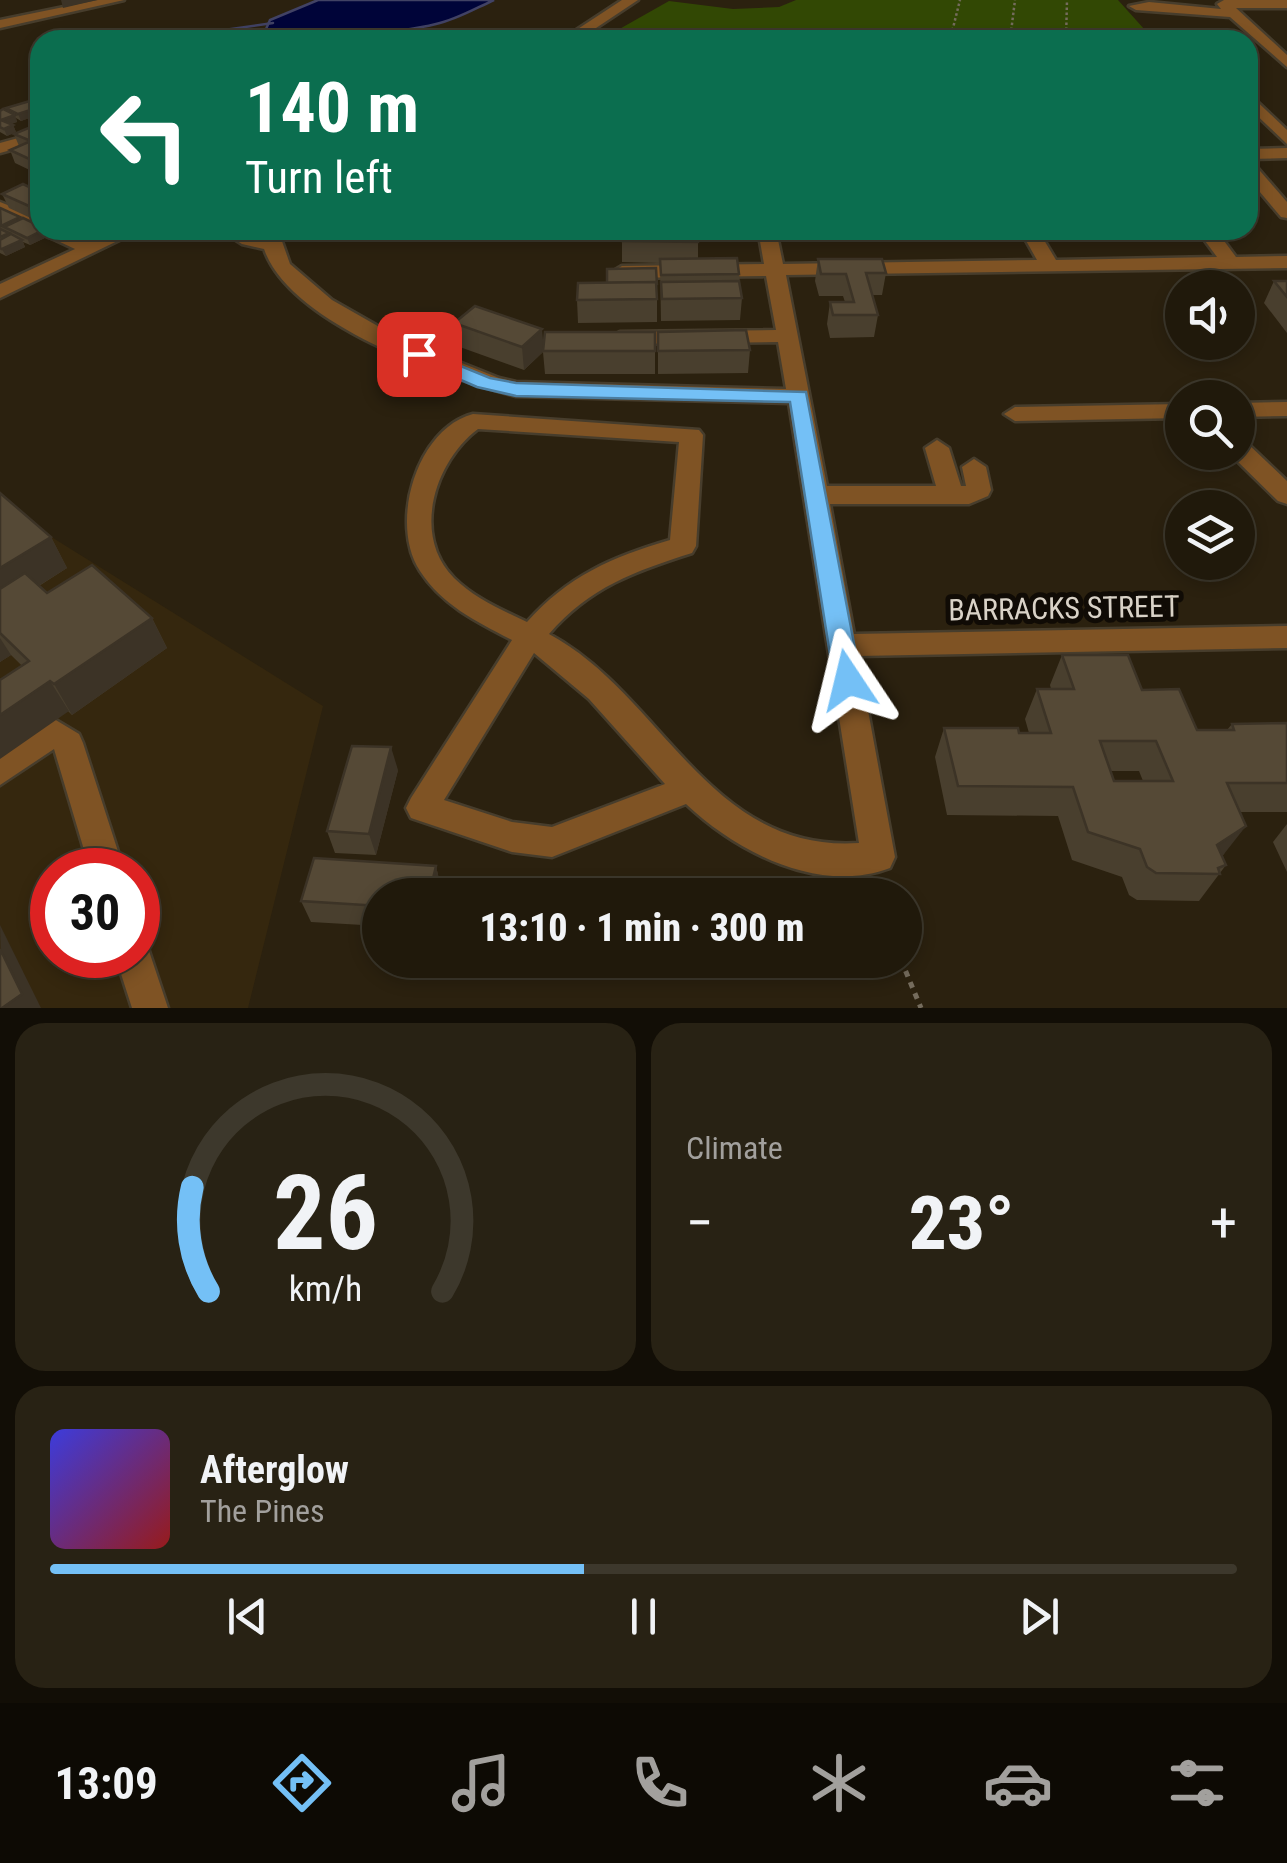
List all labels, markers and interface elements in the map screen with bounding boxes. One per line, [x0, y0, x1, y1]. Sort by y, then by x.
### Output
text: 140 m [245, 67, 419, 149]
icon: left [80, 70, 210, 200]
text: Turn left [245, 151, 393, 204]
map controls [1165, 270, 1255, 580]
button: sound [1165, 270, 1255, 360]
pin [377, 312, 462, 397]
icon: arrive [392, 327, 447, 382]
button: search [1165, 380, 1255, 470]
button: layers [1165, 490, 1255, 580]
street label: BARRACKS STREET [948, 588, 1180, 628]
position arrow [796, 628, 900, 732]
speed limit sign: 30 [30, 848, 160, 978]
text: 13:10 · 1 min · 300 m [480, 906, 804, 950]
text: Climate [686, 1129, 783, 1167]
text: 26 [273, 1153, 378, 1274]
text: 23° [909, 1179, 1014, 1267]
text: − [686, 1191, 714, 1255]
text: + [1210, 1191, 1237, 1255]
text: km/h [289, 1268, 362, 1310]
text: Afterglow [200, 1448, 349, 1492]
text: The Pines [200, 1492, 325, 1530]
icon: previous [220, 1589, 275, 1644]
icon: pause [616, 1589, 671, 1644]
icon: next [1012, 1589, 1067, 1644]
icon: directions [267, 1748, 337, 1818]
icon: music [446, 1748, 516, 1818]
icon: phone [625, 1748, 695, 1818]
icon: climate [804, 1748, 874, 1818]
icon: car [983, 1748, 1053, 1818]
icon: filters [1162, 1748, 1232, 1818]
text: 13:09 [55, 1757, 158, 1810]

